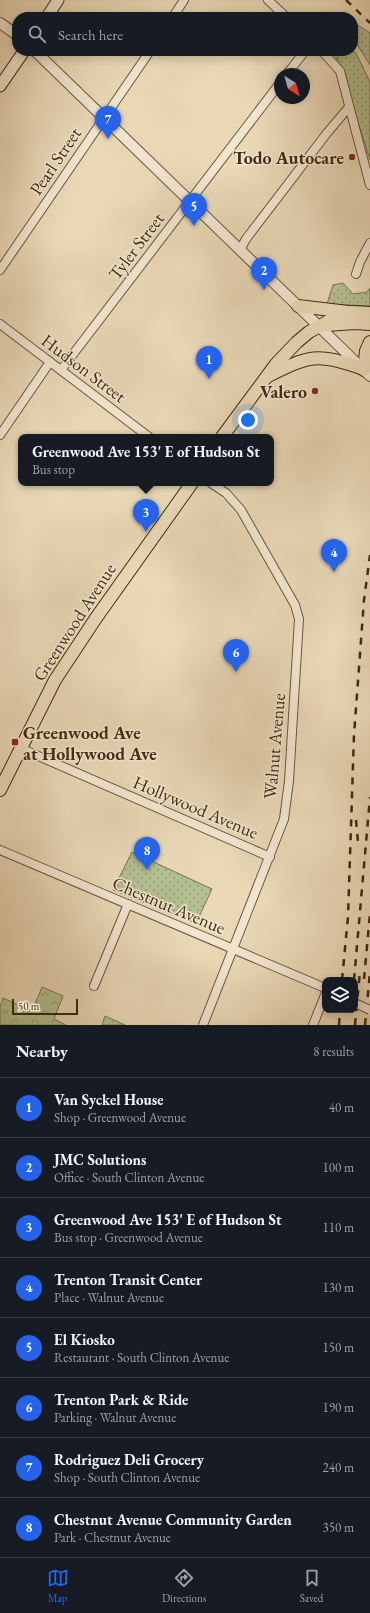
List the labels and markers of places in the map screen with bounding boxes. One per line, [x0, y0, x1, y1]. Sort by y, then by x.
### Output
pin: 7 [95, 106, 121, 139]
place label: Todo Autocare [233, 146, 344, 169]
marker: Todo Autocare [347, 152, 357, 162]
pin: 5 [181, 193, 207, 226]
pin: 2 [251, 257, 277, 290]
pin: 1 [196, 346, 222, 379]
place label: Valero [260, 380, 307, 403]
marker: Valero [310, 386, 320, 396]
pin: 3 [133, 499, 159, 532]
pin: 4 [321, 539, 347, 572]
pin: 6 [223, 639, 249, 672]
place label: Greenwood Ave at Hollywood Ave [23, 721, 157, 765]
marker: Greenwood Ave at Hollywood Ave [10, 737, 20, 747]
pin: 8 [134, 837, 160, 870]

